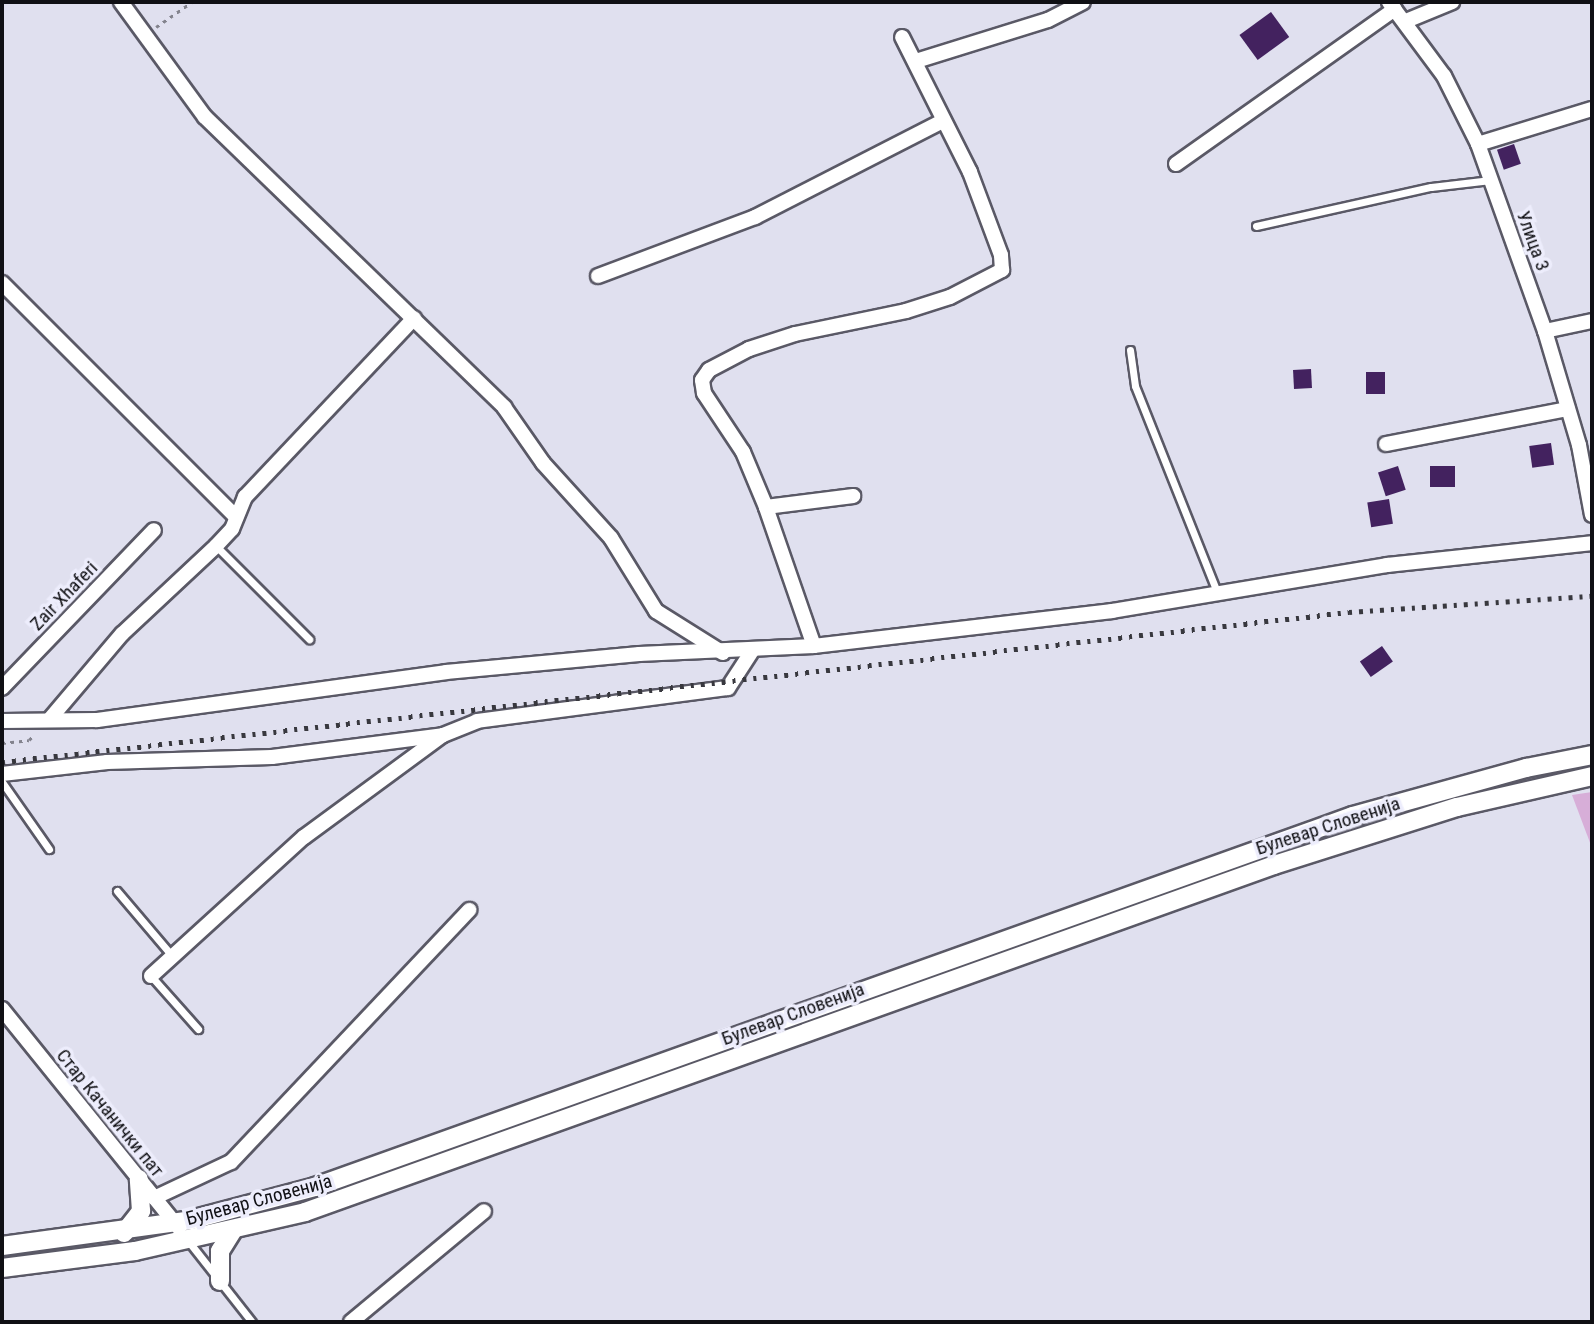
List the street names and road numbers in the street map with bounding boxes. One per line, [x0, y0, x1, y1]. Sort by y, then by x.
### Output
street label: Улица 3 [1512, 208, 1554, 274]
street label: Zair Xhaferi [26, 557, 102, 635]
street label: Булевар Словенија [1253, 792, 1403, 860]
street label: Булевар Словенија [719, 978, 867, 1050]
street label: Стар Качанички пат [51, 1044, 169, 1182]
street label: Булевар Словенија [184, 1170, 334, 1230]

